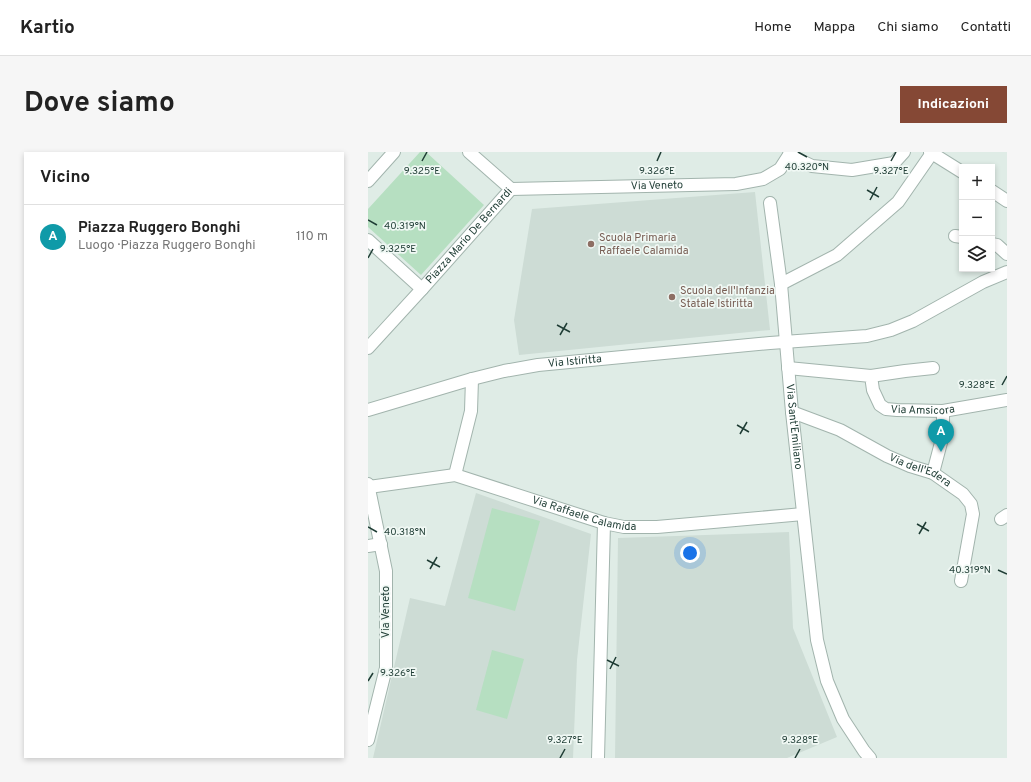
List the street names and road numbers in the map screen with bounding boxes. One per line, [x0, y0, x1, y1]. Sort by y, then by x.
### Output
street label: Via Veneto [631, 178, 683, 193]
street label: Piazza Mario De Bernardi [423, 185, 516, 287]
street label: Via Istiritta [547, 352, 603, 371]
street label: Via Sant'Emiliano [783, 383, 805, 470]
street label: Via Amsicora [890, 402, 956, 418]
street label: Via dell'Edera [887, 451, 954, 491]
street label: Via Raffaele Calamida [530, 493, 636, 534]
street label: Via Veneto [379, 586, 393, 638]

